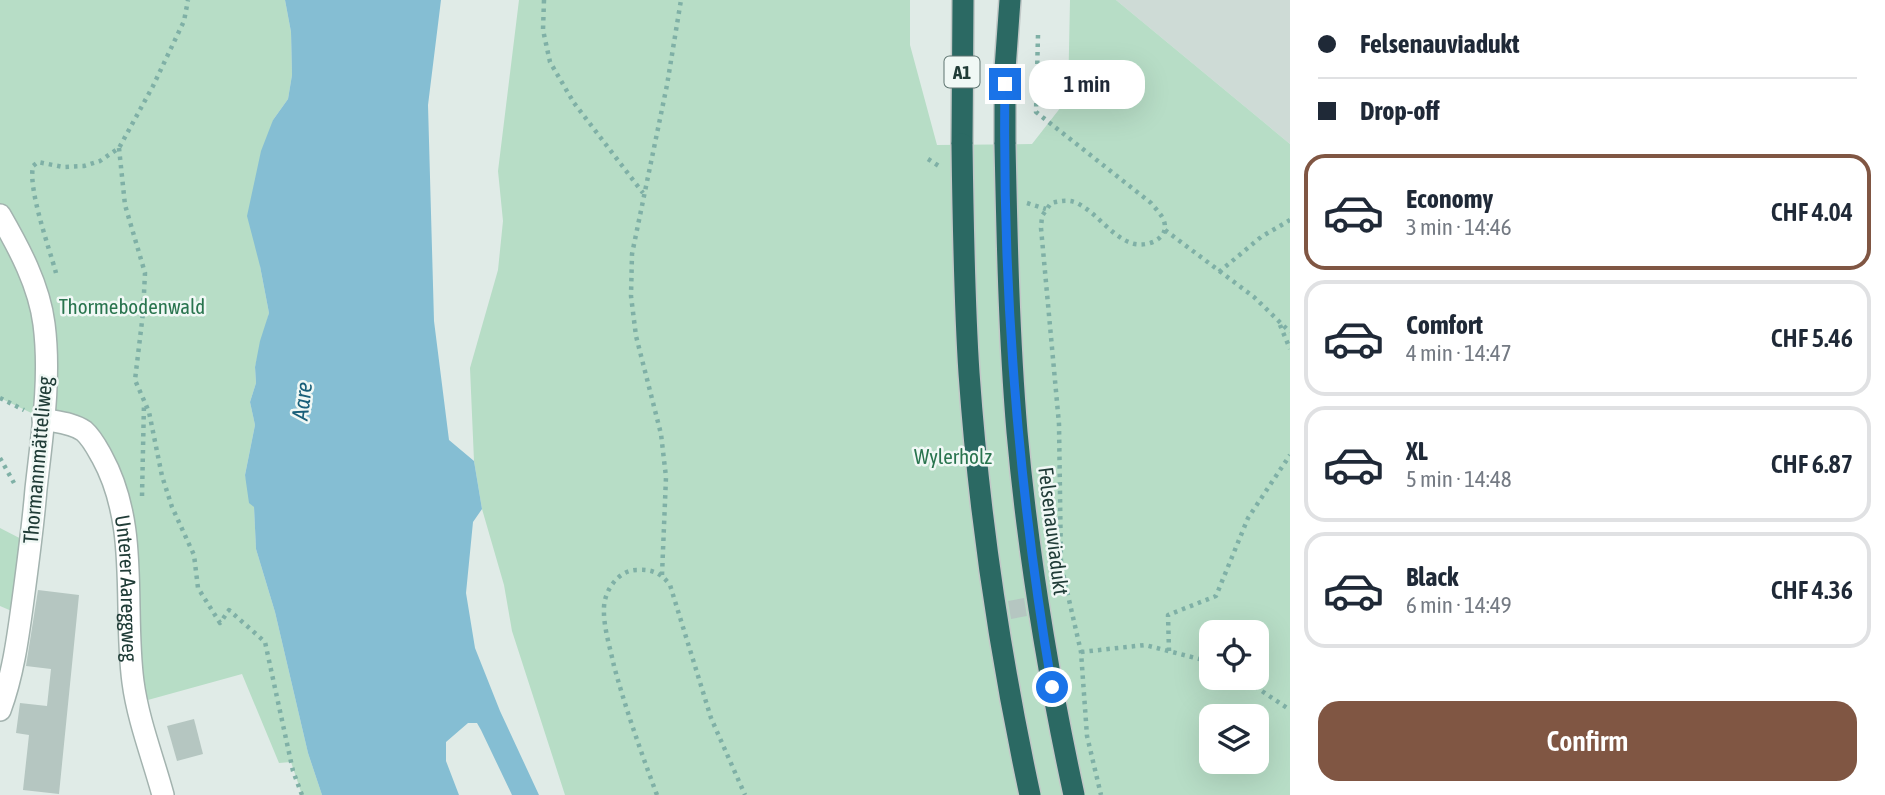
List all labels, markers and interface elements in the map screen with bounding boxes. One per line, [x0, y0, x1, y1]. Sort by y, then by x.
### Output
text: Felsenauviadukt [1360, 29, 1519, 59]
road number: A1 [944, 57, 979, 88]
callout: 1 min [1030, 60, 1145, 108]
route end [989, 68, 1021, 100]
text: 1 min [1064, 71, 1110, 97]
text: Drop-off [1360, 96, 1440, 126]
icon: car [1322, 181, 1385, 244]
text: Economy [1406, 184, 1493, 214]
text: CHF 4.04 [1771, 197, 1853, 227]
text: 3 min · 14:46 [1406, 214, 1512, 240]
park label: Thormebodenwald [59, 294, 205, 318]
icon: car [1322, 307, 1385, 370]
text: Comfort [1406, 310, 1483, 340]
text: CHF 5.46 [1771, 323, 1853, 353]
text: 4 min · 14:47 [1406, 340, 1512, 366]
street label: Thormannmätteliweg [18, 375, 56, 545]
water label: Aare [287, 380, 317, 423]
icon: car [1322, 433, 1385, 496]
text: XL [1406, 436, 1428, 466]
park label: Wylerholz [914, 444, 993, 468]
text: CHF 6.87 [1771, 449, 1853, 479]
street label: Felsenauviadukt [1034, 466, 1074, 596]
text: 5 min · 14:48 [1406, 466, 1512, 492]
street label: Unterer Aareggweg [111, 513, 143, 663]
icon: car [1322, 559, 1385, 622]
text: Black [1406, 562, 1458, 592]
text: CHF 4.36 [1771, 575, 1853, 605]
text: 6 min · 14:49 [1406, 592, 1512, 618]
map controls [1199, 620, 1269, 774]
button: locate [1199, 620, 1269, 690]
route start [1036, 671, 1068, 703]
button: Confirm [1318, 701, 1857, 781]
button: layers [1199, 704, 1269, 774]

